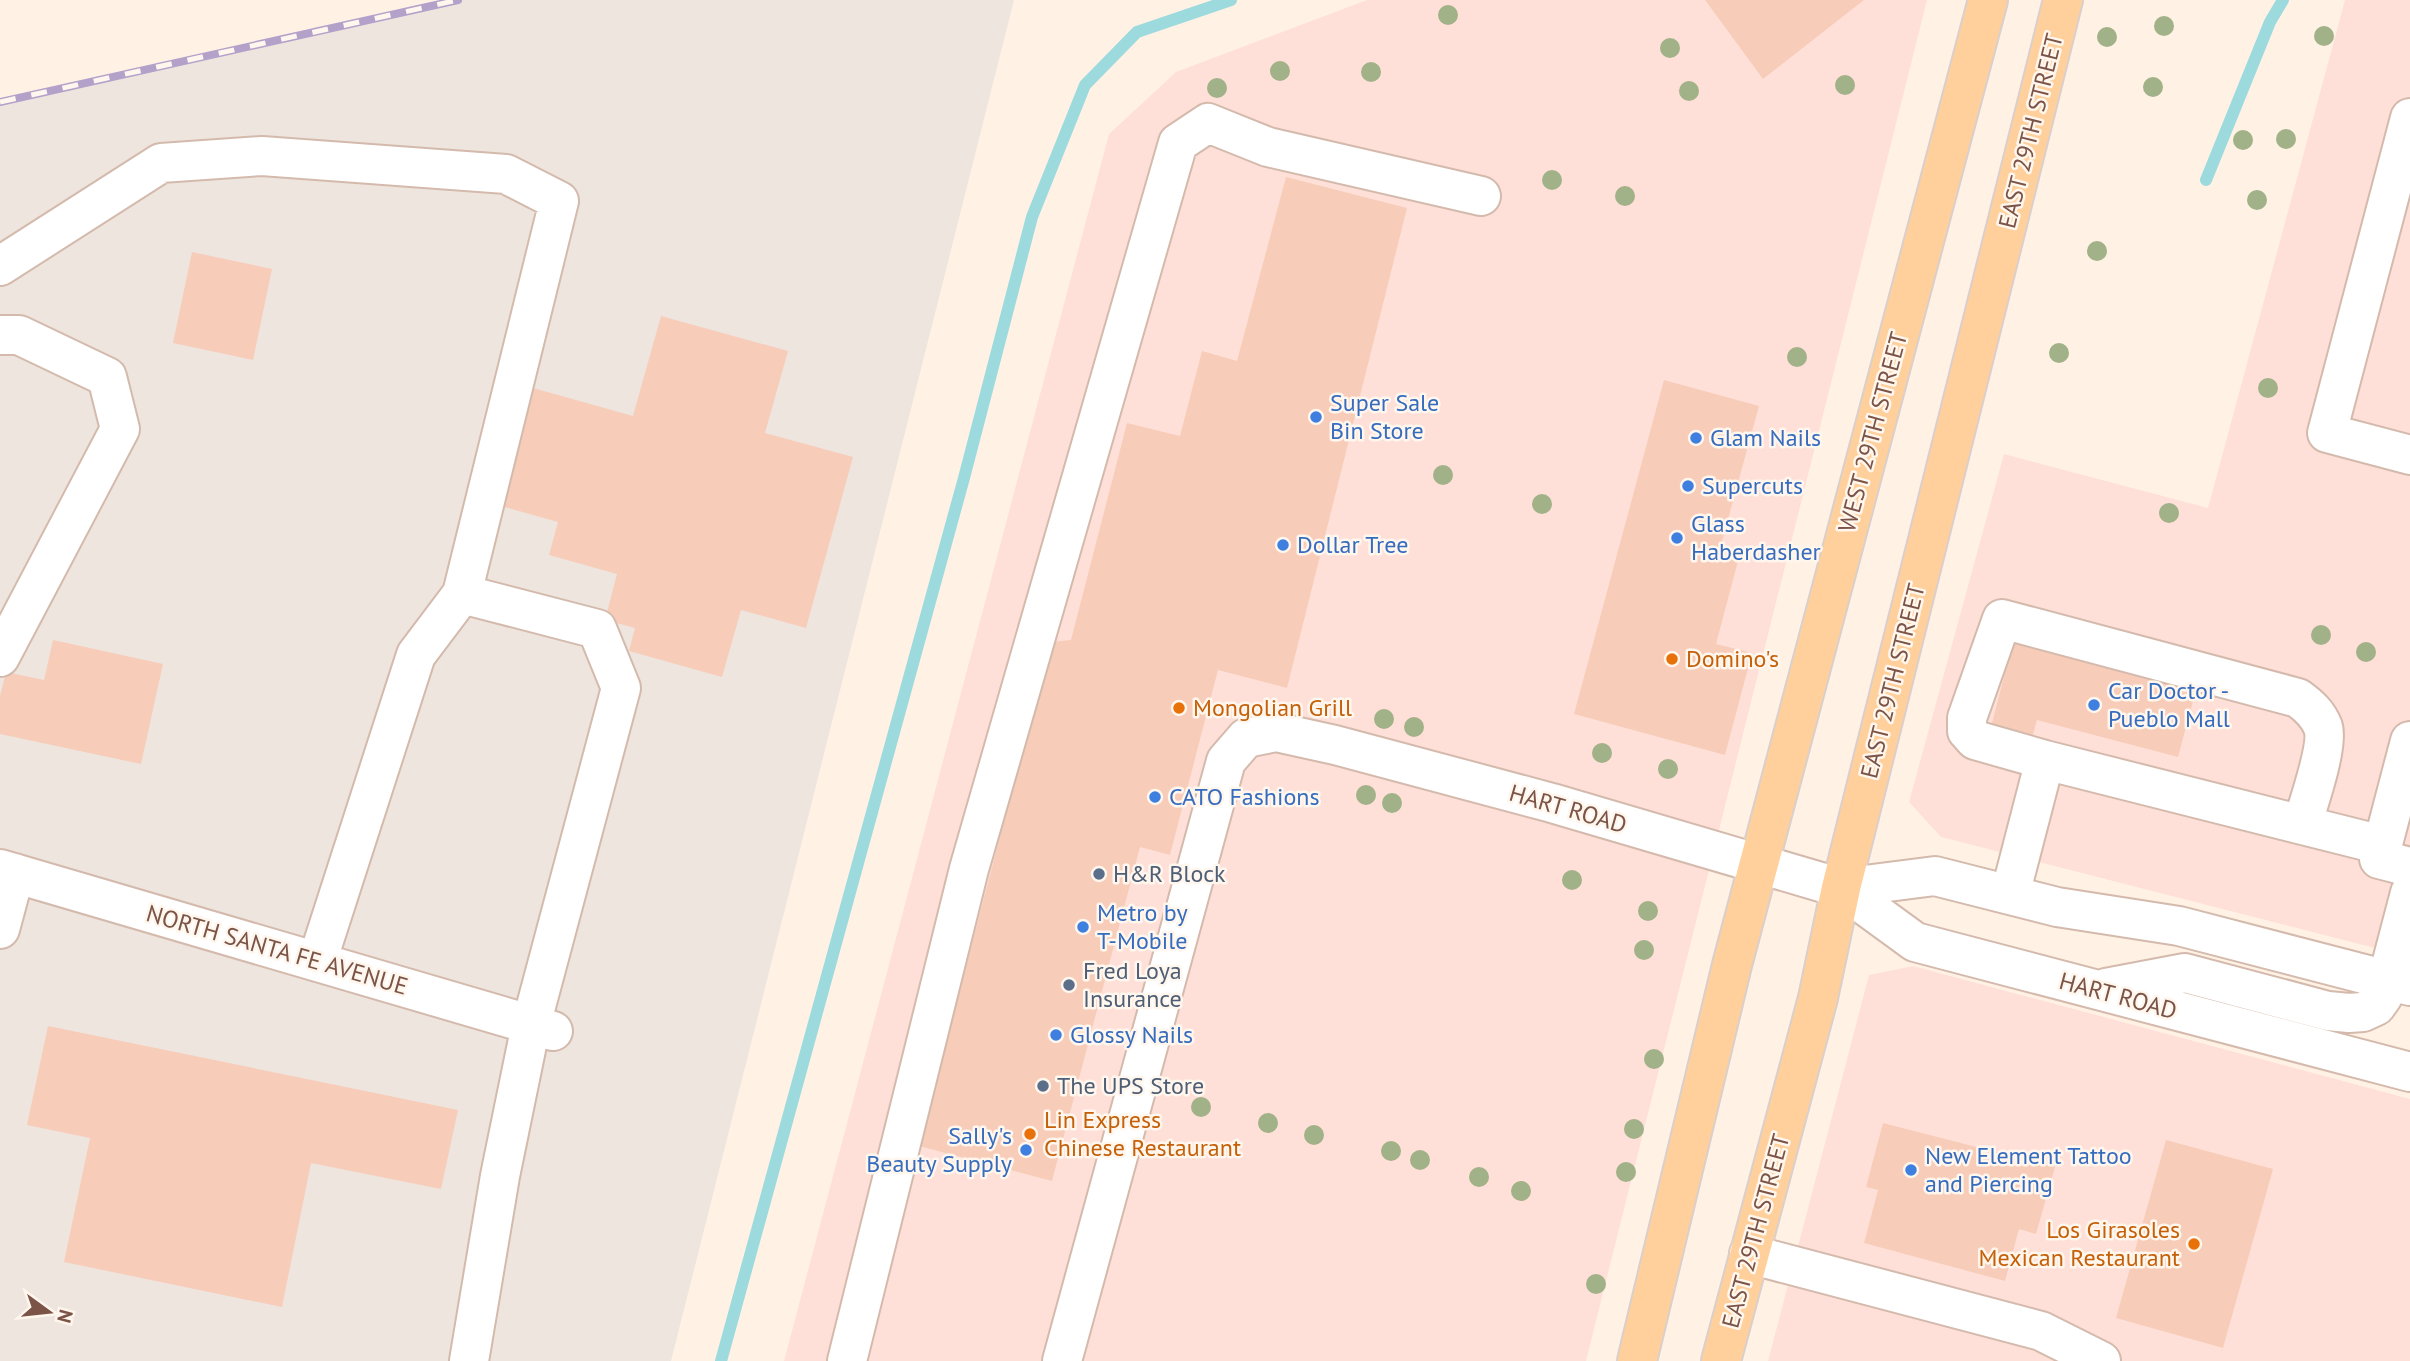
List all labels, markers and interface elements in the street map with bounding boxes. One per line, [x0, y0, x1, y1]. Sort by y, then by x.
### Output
street label: EAST 29TH STREET [1991, 30, 2070, 232]
street label: WEST 29TH STREET [1831, 329, 1914, 535]
place label: Super Sale Bin Store [1330, 387, 1439, 446]
marker: Super Sale Bin Store [1308, 409, 1324, 425]
place label: Glam Nails [1710, 422, 1821, 453]
marker: Glam Nails [1688, 430, 1704, 446]
place label: Supercuts [1702, 470, 1803, 501]
marker: Supercuts [1680, 478, 1696, 494]
place label: Glass Haberdasher [1691, 508, 1821, 567]
place label: Dollar Tree [1297, 529, 1408, 560]
marker: Glass Haberdasher [1669, 530, 1685, 546]
marker: Dollar Tree [1275, 537, 1291, 553]
street label: EAST 29TH STREET [1853, 580, 1932, 782]
place label: Domino's [1686, 643, 1779, 674]
marker: Domino's [1664, 651, 1680, 667]
place label: Car Doctor - Pueblo Mall [2108, 675, 2230, 734]
place label: Mongolian Grill [1193, 692, 1352, 723]
marker: Car Doctor - Pueblo Mall [2086, 697, 2102, 713]
marker: Mongolian Grill [1171, 700, 1187, 716]
street label: HART ROAD [1506, 777, 1630, 840]
place label: CATO Fashions [1169, 781, 1320, 812]
marker: CATO Fashions [1147, 789, 1163, 805]
place label: H&R Block [1113, 858, 1226, 889]
marker: H&R Block [1091, 866, 1107, 882]
street label: NORTH SANTA FE AVENUE [143, 897, 411, 1002]
place label: Metro by T-Mobile [1097, 897, 1188, 956]
marker: Metro by T-Mobile [1075, 919, 1091, 935]
place label: Fred Loya Insurance [1083, 955, 1182, 1014]
street label: HART ROAD [2056, 965, 2180, 1026]
marker: Fred Loya Insurance [1061, 977, 1077, 993]
place label: Glossy Nails [1070, 1019, 1193, 1050]
marker: Glossy Nails [1048, 1027, 1064, 1043]
place label: The UPS Store [1057, 1070, 1204, 1101]
marker: The UPS Store [1035, 1078, 1051, 1094]
place label: Lin Express Chinese Restaurant [1044, 1104, 1241, 1163]
place label: Sally's Beauty Supply [866, 1120, 1012, 1179]
marker: Lin Express Chinese Restaurant [1022, 1126, 1038, 1142]
street label: EAST 29TH STREET [1715, 1130, 1796, 1331]
place label: New Element Tattoo and Piercing [1925, 1140, 2132, 1199]
marker: Sally's Beauty Supply [1018, 1142, 1034, 1158]
marker: New Element Tattoo and Piercing [1903, 1162, 1919, 1178]
place label: Los Girasoles Mexican Restaurant [1979, 1214, 2180, 1273]
marker: Los Girasoles Mexican Restaurant [2186, 1236, 2202, 1252]
north arrow [14, 1277, 84, 1347]
text: N [52, 1307, 79, 1326]

